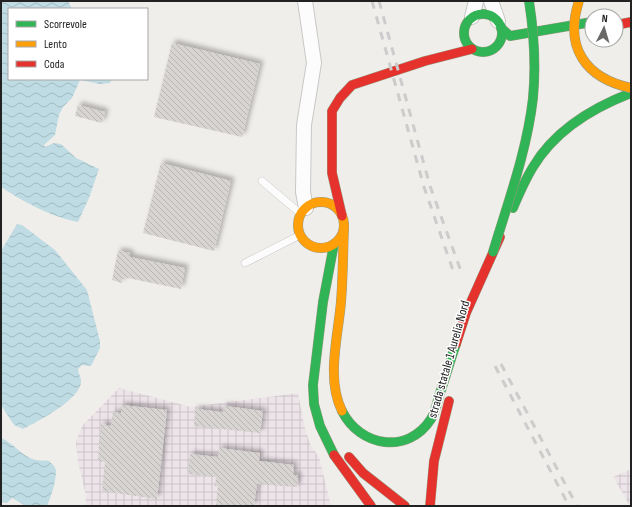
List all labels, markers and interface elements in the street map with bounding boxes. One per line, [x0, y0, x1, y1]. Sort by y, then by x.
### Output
legend [8, 8, 148, 80]
north arrow [584, 8, 624, 48]
text: N [601, 12, 608, 25]
text: Scorrevole [44, 17, 87, 32]
text: Lento [44, 37, 67, 52]
text: Coda [44, 57, 65, 72]
street label: strada statale 1 Aurelia Nord [425, 299, 473, 420]

